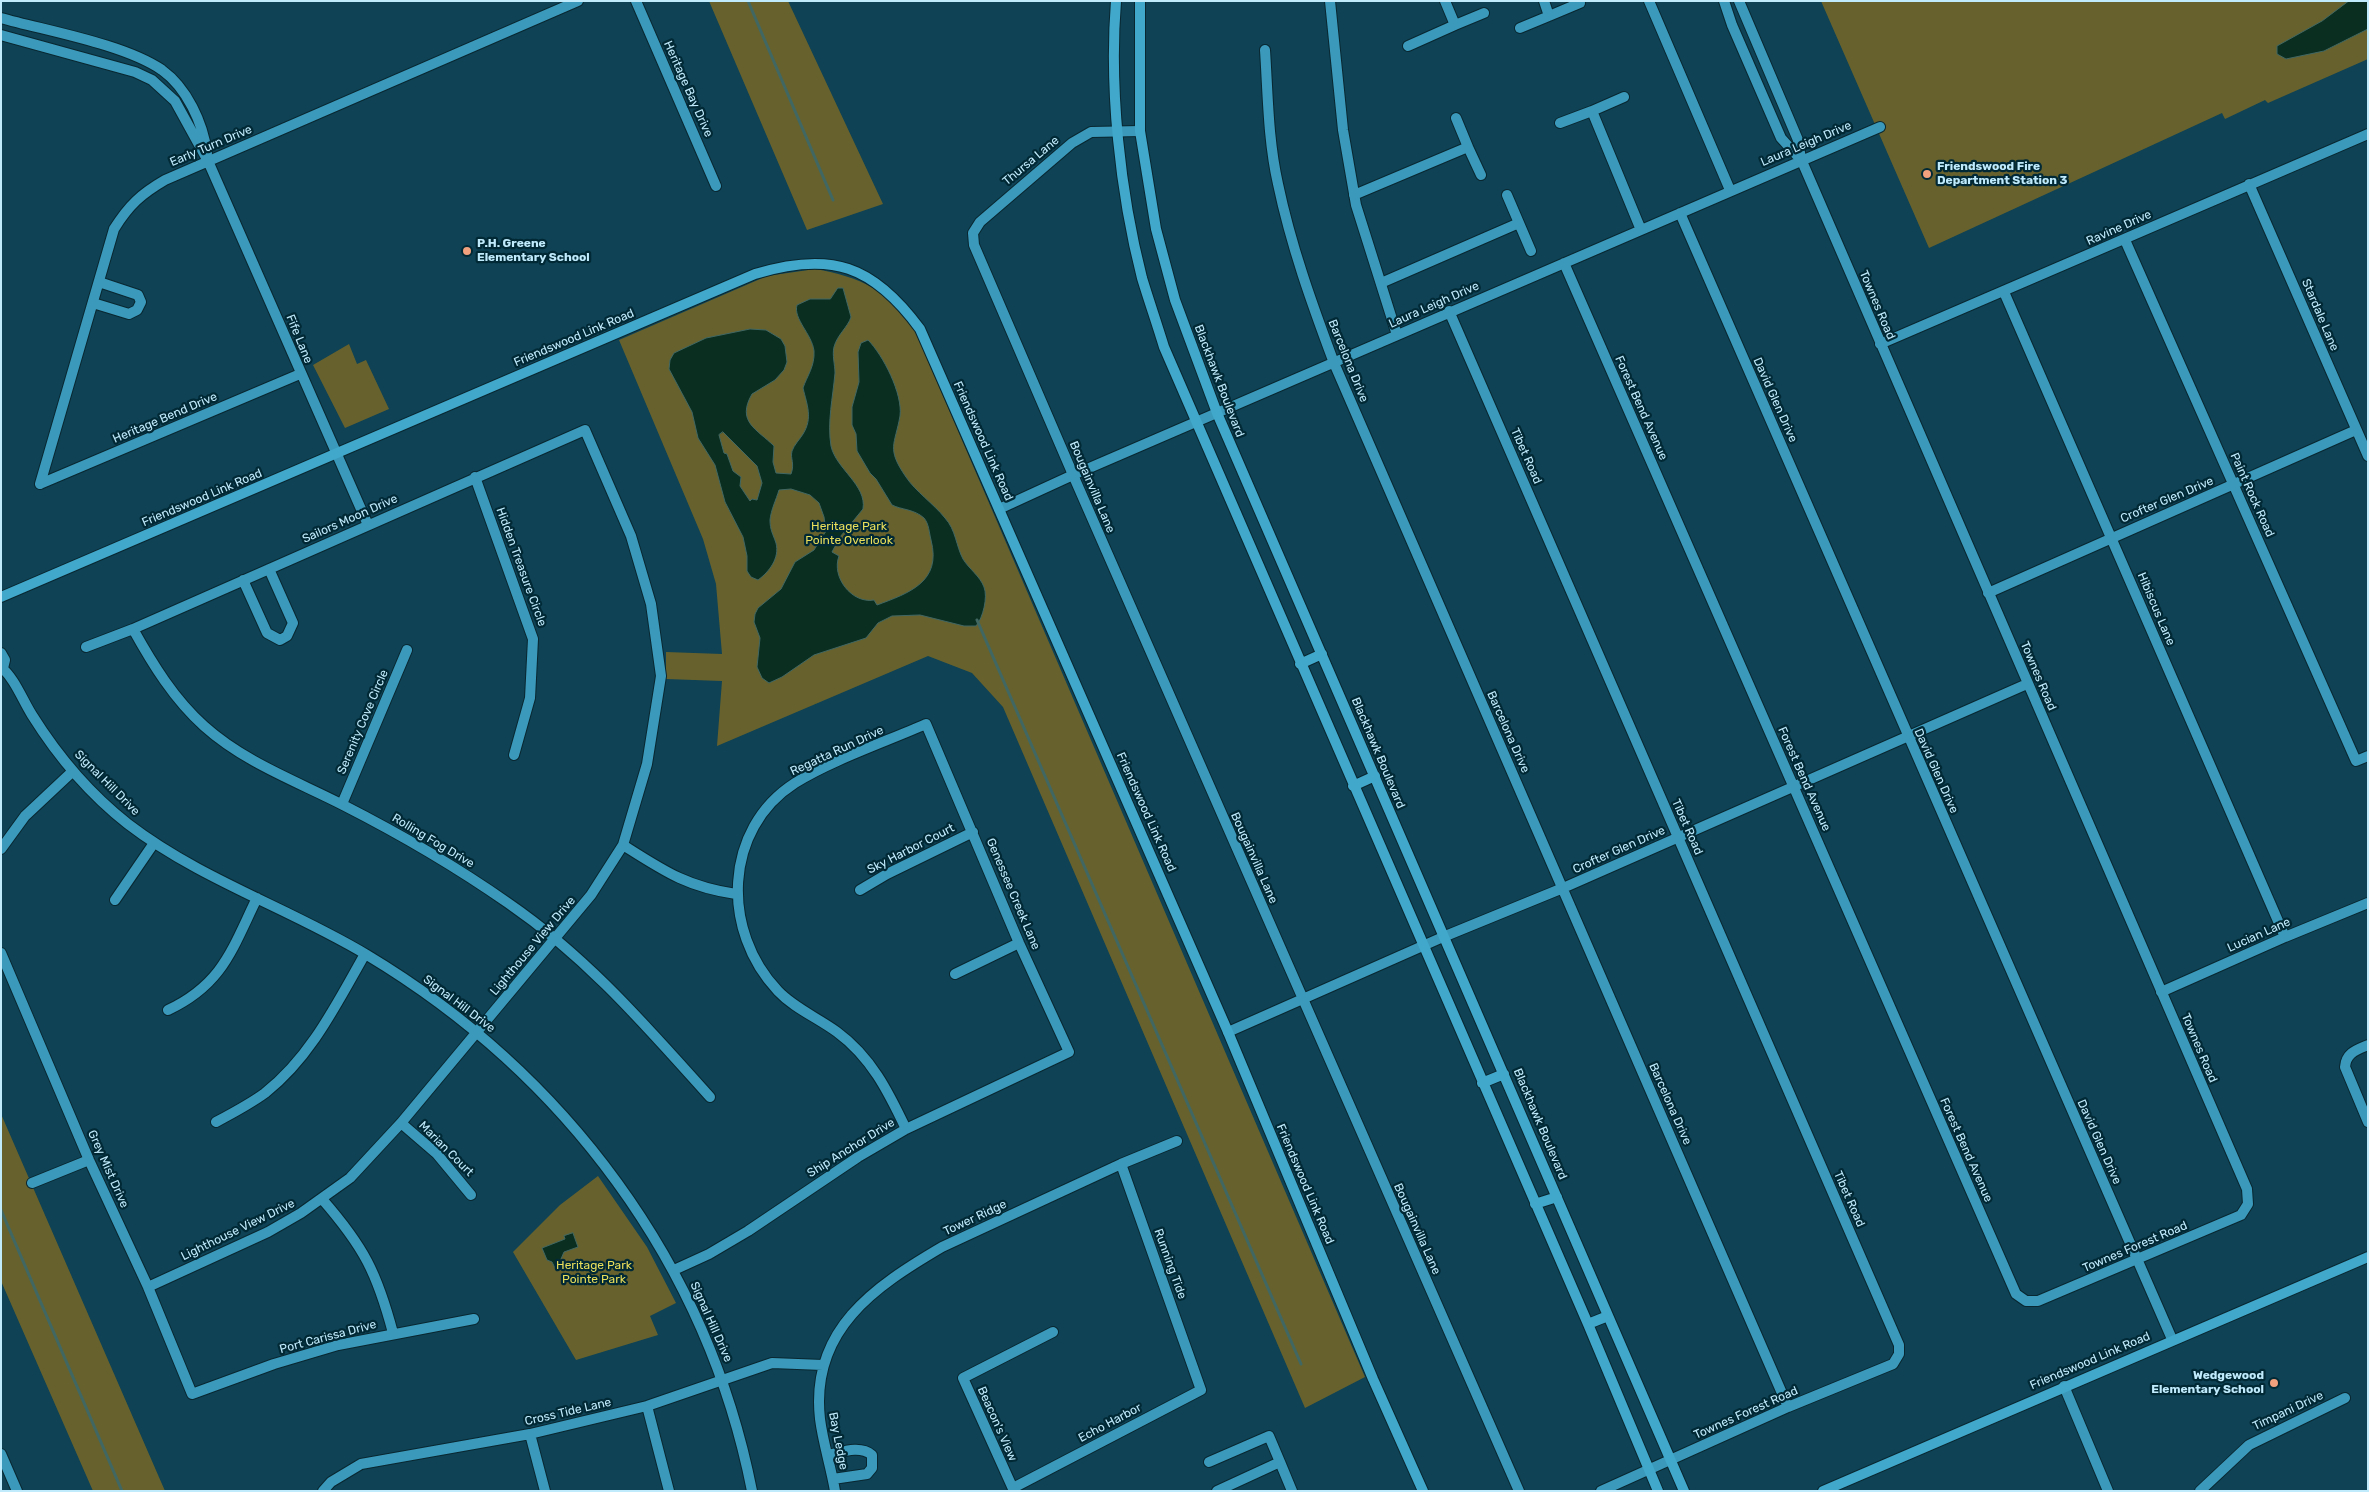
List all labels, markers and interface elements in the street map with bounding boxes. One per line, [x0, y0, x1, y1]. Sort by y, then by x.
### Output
street label: Heritage Bay Drive [660, 39, 716, 139]
street label: Laura Leigh Drive [1758, 118, 1854, 170]
street label: Early Turn Drive [168, 122, 254, 170]
street label: Thursa Lane [1000, 133, 1062, 189]
place label: Friendswood Fire Department Station 3 [1937, 160, 2067, 188]
marker: Friendswood Fire Department Station 3 [1921, 168, 1933, 180]
street label: Ravine Drive [2084, 207, 2154, 249]
place label: P.H. Greene Elementary School [477, 237, 590, 265]
marker: P.H. Greene Elementary School [461, 245, 473, 257]
street label: Townes Road [1856, 268, 1898, 342]
street label: Stardale Lane [2298, 277, 2342, 353]
street label: Laura Leigh Drive [1387, 279, 1481, 331]
street label: Friendswood Link Road [512, 306, 636, 370]
street label: Fife Lane [283, 312, 315, 366]
street label: Barcelona Drive [1325, 318, 1371, 404]
street label: Blackhawk Boulevard [1191, 323, 1247, 439]
street label: Forest Bend Avenue [1611, 354, 1671, 462]
street label: David Glen Drive [1750, 355, 1800, 445]
street label: Friendswood Link Road [950, 379, 1016, 503]
street label: Heritage Bend Drive [111, 390, 219, 446]
street label: Tibet Road [1507, 426, 1545, 486]
street label: Bougainvilla Lane [1066, 439, 1118, 535]
street label: Paint Rock Road [2227, 451, 2277, 539]
street label: Friendswood Link Road [140, 466, 264, 530]
street label: Crofter Glen Drive [2118, 474, 2216, 526]
street label: Sailors Moon Drive [300, 492, 400, 546]
street label: Hidden Treasure Circle [493, 506, 549, 628]
park label: Heritage Park Pointe Overlook [805, 520, 893, 548]
street label: Hibiscus Lane [2134, 570, 2178, 648]
street label: Townes Road [2017, 639, 2059, 713]
street label: Serenity Cove Circle [334, 668, 392, 776]
street label: Barcelona Drive [1484, 689, 1532, 775]
street label: Blackhawk Boulevard [1348, 695, 1408, 811]
street label: Regatta Run Drive [788, 723, 886, 779]
street label: Forest Bend Avenue [1774, 725, 1834, 833]
street label: David Glen Drive [1911, 726, 1961, 816]
street label: Signal Hill Drive [71, 747, 143, 819]
street label: Friendswood Link Road [1113, 750, 1179, 874]
street label: Tibet Road [1668, 797, 1706, 857]
street label: Bougainvilla Lane [1227, 810, 1281, 906]
street label: Rolling Fog Drive [389, 811, 477, 871]
street label: Sky Harbor Court [865, 821, 957, 877]
street label: Crofter Glen Drive [1571, 823, 1667, 877]
street label: Genessee Creek Lane [983, 836, 1043, 952]
street label: Lighthouse View Drive [487, 894, 579, 998]
street label: Lucian Lane [2225, 915, 2293, 955]
street label: Signal Hill Drive [420, 972, 498, 1036]
street label: Townes Road [2178, 1011, 2220, 1085]
street label: Barcelona Drive [1646, 1061, 1694, 1147]
street label: Blackhawk Boulevard [1510, 1066, 1570, 1182]
street label: Forest Bend Avenue [1936, 1096, 1996, 1204]
street label: David Glen Drive [2074, 1097, 2124, 1187]
street label: Ship Anchor Drive [805, 1115, 897, 1181]
street label: Marian Court [416, 1119, 476, 1179]
street label: Friendswood Link Road [1273, 1122, 1337, 1246]
street label: Grey Mist Drive [84, 1128, 132, 1210]
street label: Tibet Road [1830, 1169, 1868, 1229]
street label: Bougainvilla Lane [1390, 1181, 1444, 1277]
street label: Lighthouse View Drive [179, 1196, 297, 1264]
street label: Tower Ridge [941, 1197, 1009, 1239]
street label: Townes Forest Road [2080, 1218, 2190, 1276]
street label: Running Tide [1151, 1227, 1189, 1301]
park label: Heritage Park Pointe Park [556, 1259, 632, 1287]
street label: Signal Hill Drive [687, 1280, 735, 1364]
street label: Port Carissa Drive [278, 1317, 378, 1357]
street label: Friendswood Link Road [2028, 1329, 2152, 1393]
place label: Wedgewood Elementary School [2151, 1369, 2264, 1397]
marker: Wedgewood Elementary School [2268, 1377, 2280, 1389]
street label: Beacon's View [974, 1384, 1020, 1464]
street label: Townes Forest Road [1692, 1384, 1800, 1442]
street label: Timpani Drive [2250, 1388, 2326, 1434]
street label: Cross Tide Lane [523, 1395, 613, 1429]
street label: Echo Harbor [1076, 1400, 1144, 1446]
street label: Bay Ledge [825, 1411, 851, 1471]

